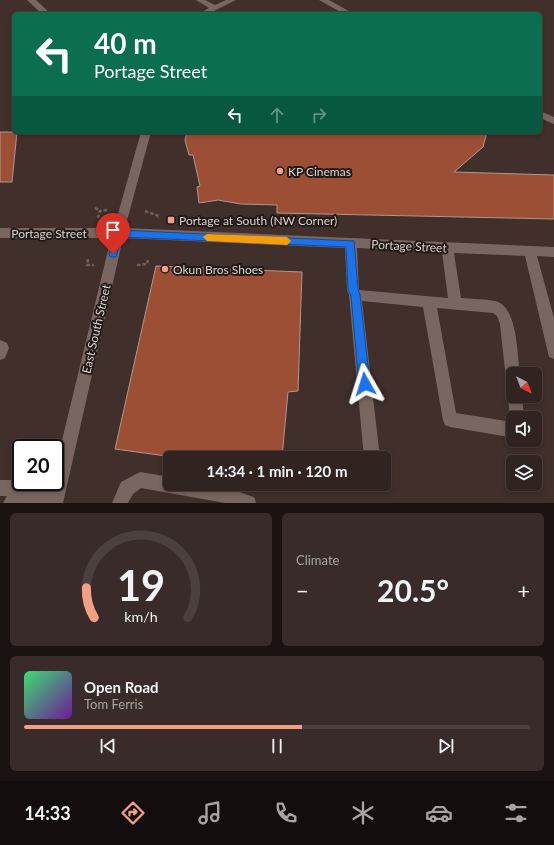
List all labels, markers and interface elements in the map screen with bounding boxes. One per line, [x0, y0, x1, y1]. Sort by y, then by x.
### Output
text: 40 m [94, 26, 157, 60]
icon: left [28, 28, 80, 80]
text: Portage Street [94, 60, 207, 82]
icon: left [224, 104, 246, 126]
icon: ahead [266, 104, 288, 126]
icon: right [308, 104, 330, 126]
place label: KP Cinemas [288, 164, 351, 179]
marker: KP Cinemas [275, 166, 285, 176]
pin [96, 213, 130, 254]
place label: Portage at South (NW Corner) [179, 213, 337, 228]
marker: Portage at South (NW Corner) [166, 215, 176, 225]
icon: arrive [102, 219, 124, 241]
street label: Portage Street [11, 226, 87, 241]
street label: Portage Street [371, 237, 448, 256]
place label: Okun Bros Shoes [173, 262, 263, 277]
marker: Okun Bros Shoes [160, 264, 170, 274]
street label: East South Street [78, 282, 114, 375]
position arrow [344, 363, 386, 405]
north arrow [506, 367, 542, 403]
map controls [506, 367, 542, 491]
button: sound [506, 411, 542, 447]
speed limit sign: 20 [12, 439, 64, 491]
button: layers [506, 455, 542, 491]
text: 14:34 · 1 min · 120 m [207, 462, 347, 480]
text: Climate [296, 552, 339, 568]
text: 19 [117, 559, 165, 609]
text: 20.5° [377, 572, 449, 608]
text: − [296, 577, 309, 604]
text: + [517, 577, 530, 604]
text: km/h [124, 607, 158, 624]
text: Open Road [84, 678, 159, 696]
text: Tom Ferris [84, 696, 143, 712]
icon: previous [97, 735, 119, 757]
icon: pause [266, 735, 288, 757]
icon: next [435, 735, 457, 757]
icon: directions [119, 799, 147, 827]
icon: music [196, 799, 224, 827]
icon: phone [272, 799, 300, 827]
icon: climate [349, 799, 377, 827]
icon: car [425, 799, 453, 827]
icon: filters [502, 799, 530, 827]
text: 14:33 [24, 802, 71, 824]

